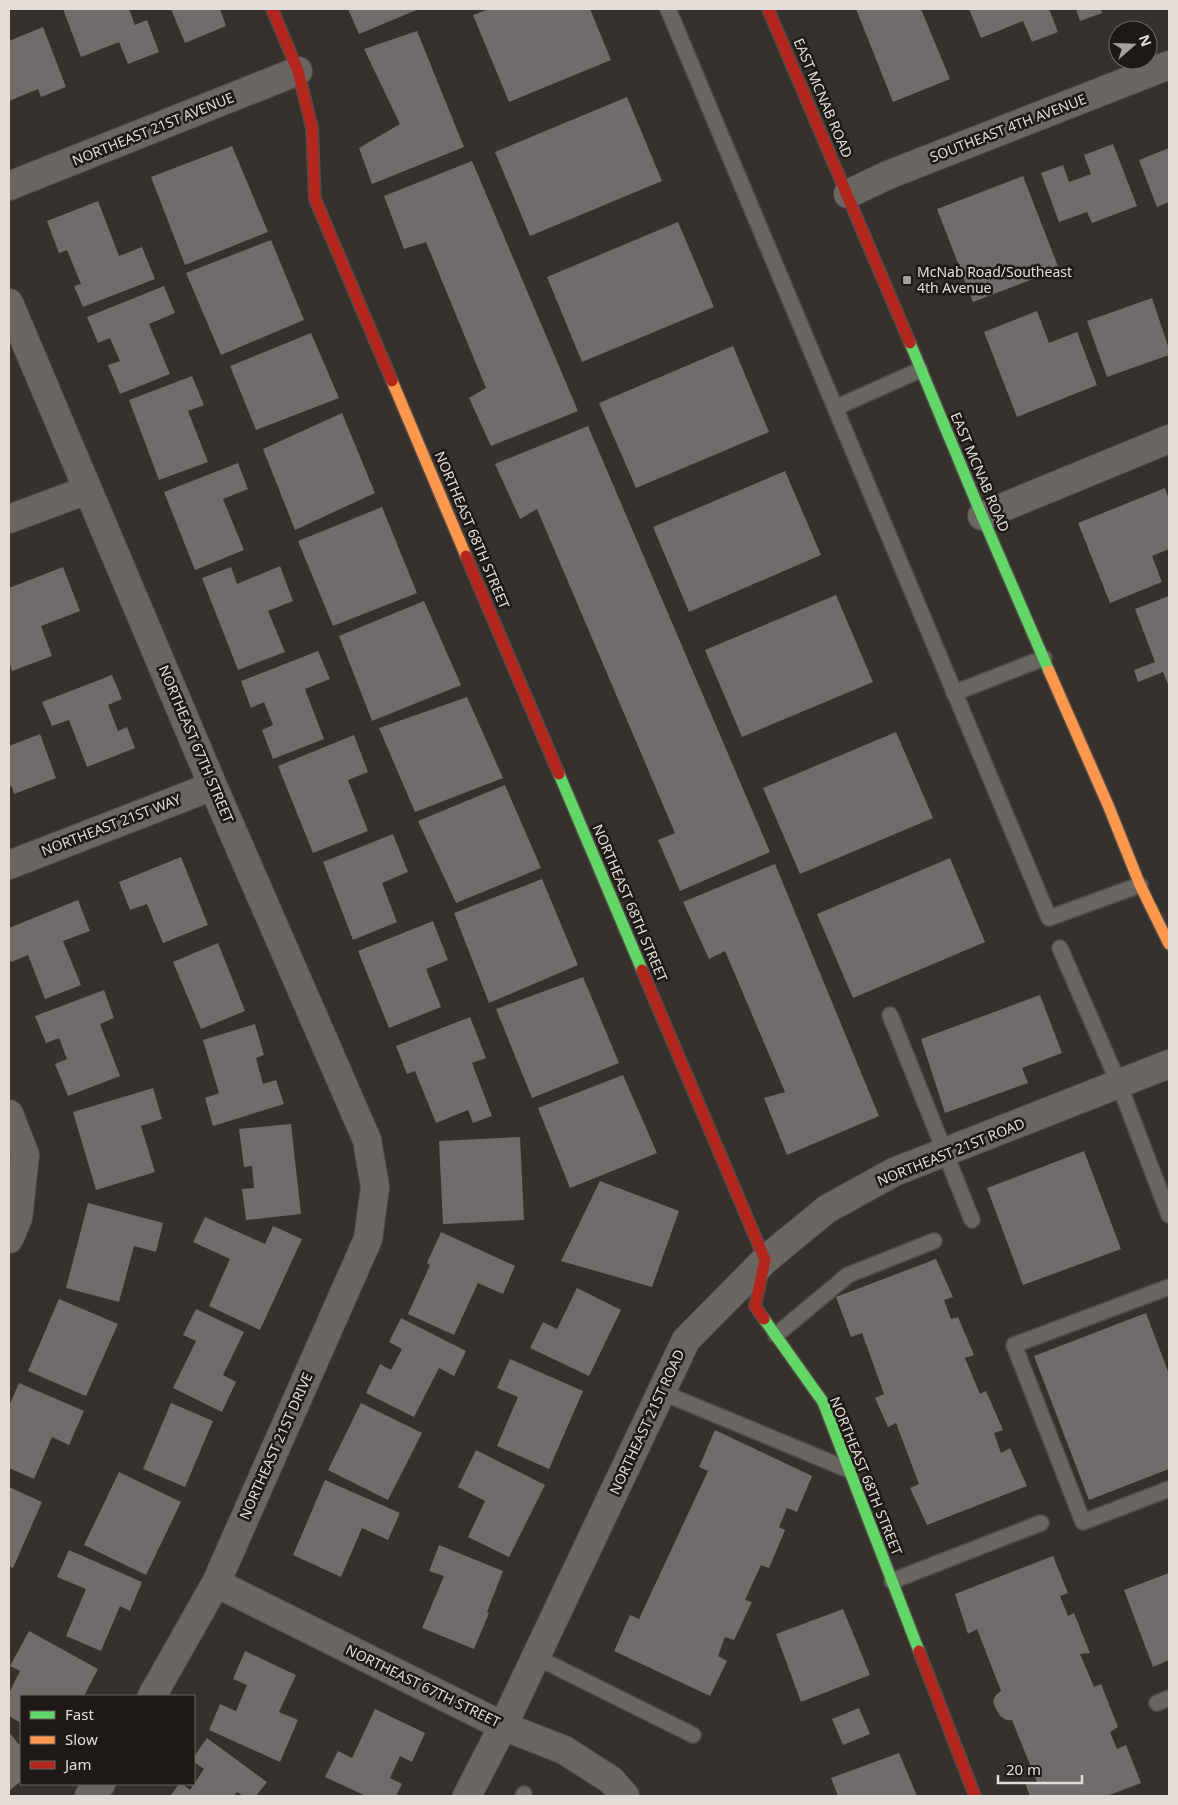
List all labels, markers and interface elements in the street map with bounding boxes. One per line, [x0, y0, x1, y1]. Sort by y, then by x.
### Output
north arrow [1108, 20, 1158, 70]
text: N [1135, 32, 1157, 49]
street label: EAST MCNAB ROAD [790, 35, 857, 161]
street label: NORTHEAST 21ST AVENUE [69, 87, 236, 170]
street label: SOUTHEAST 4TH AVENUE [927, 89, 1089, 166]
place label: McNab Road/Southeast 4th Avenue [917, 262, 1072, 297]
marker: McNab Road/Southeast 4th Avenue [901, 274, 913, 286]
street label: EAST MCNAB ROAD [947, 409, 1014, 535]
street label: NORTHEAST 68TH STREET [431, 448, 514, 612]
street label: NORTHEAST 67TH STREET [155, 662, 238, 826]
street label: NORTHEAST 21ST WAY [38, 789, 183, 860]
street label: NORTHEAST 68TH STREET [589, 821, 672, 985]
street label: NORTHEAST 21ST ROAD [874, 1113, 1028, 1190]
street label: NORTHEAST 21ST ROAD [605, 1346, 689, 1497]
street label: NORTHEAST 21ST DRIVE [234, 1369, 317, 1522]
street label: NORTHEAST 68TH STREET [826, 1394, 907, 1558]
street label: NORTHEAST 67TH STREET [343, 1640, 504, 1731]
legend [20, 1695, 195, 1785]
text: Fast [65, 1704, 94, 1724]
text: Slow [65, 1729, 98, 1749]
scale bar [998, 1752, 1082, 1784]
text: Jam [63, 1754, 92, 1774]
text: 20 m [1006, 1759, 1041, 1779]

